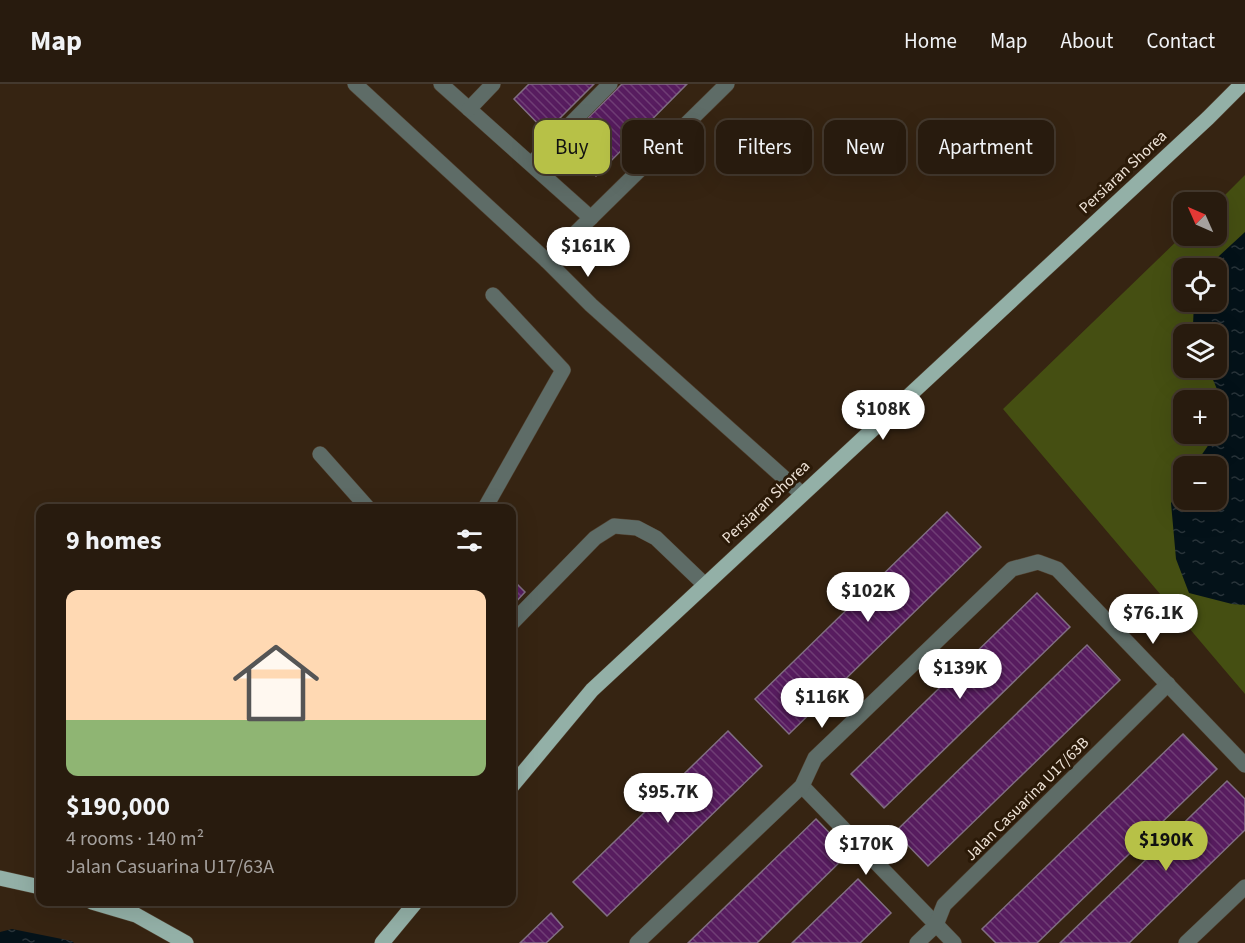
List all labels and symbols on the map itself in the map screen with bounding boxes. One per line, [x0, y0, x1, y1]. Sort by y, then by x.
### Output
street label: Persiaran Shorea [1074, 125, 1172, 219]
north arrow [1173, 192, 1227, 246]
pin: $161K [546, 227, 630, 278]
pin: $108K [841, 390, 925, 441]
street label: Persiaran Shorea [717, 455, 815, 549]
pin: $102K [826, 572, 910, 623]
pin: $76.1K [1104, 594, 1202, 645]
pin: $139K [918, 649, 1002, 700]
pin: $116K [780, 678, 864, 729]
street label: Jalan Casuarina U17/63B [960, 732, 1094, 866]
pin: $95.7K [619, 773, 717, 824]
pin: $190K [1124, 821, 1208, 872]
pin: $170K [824, 825, 908, 876]

